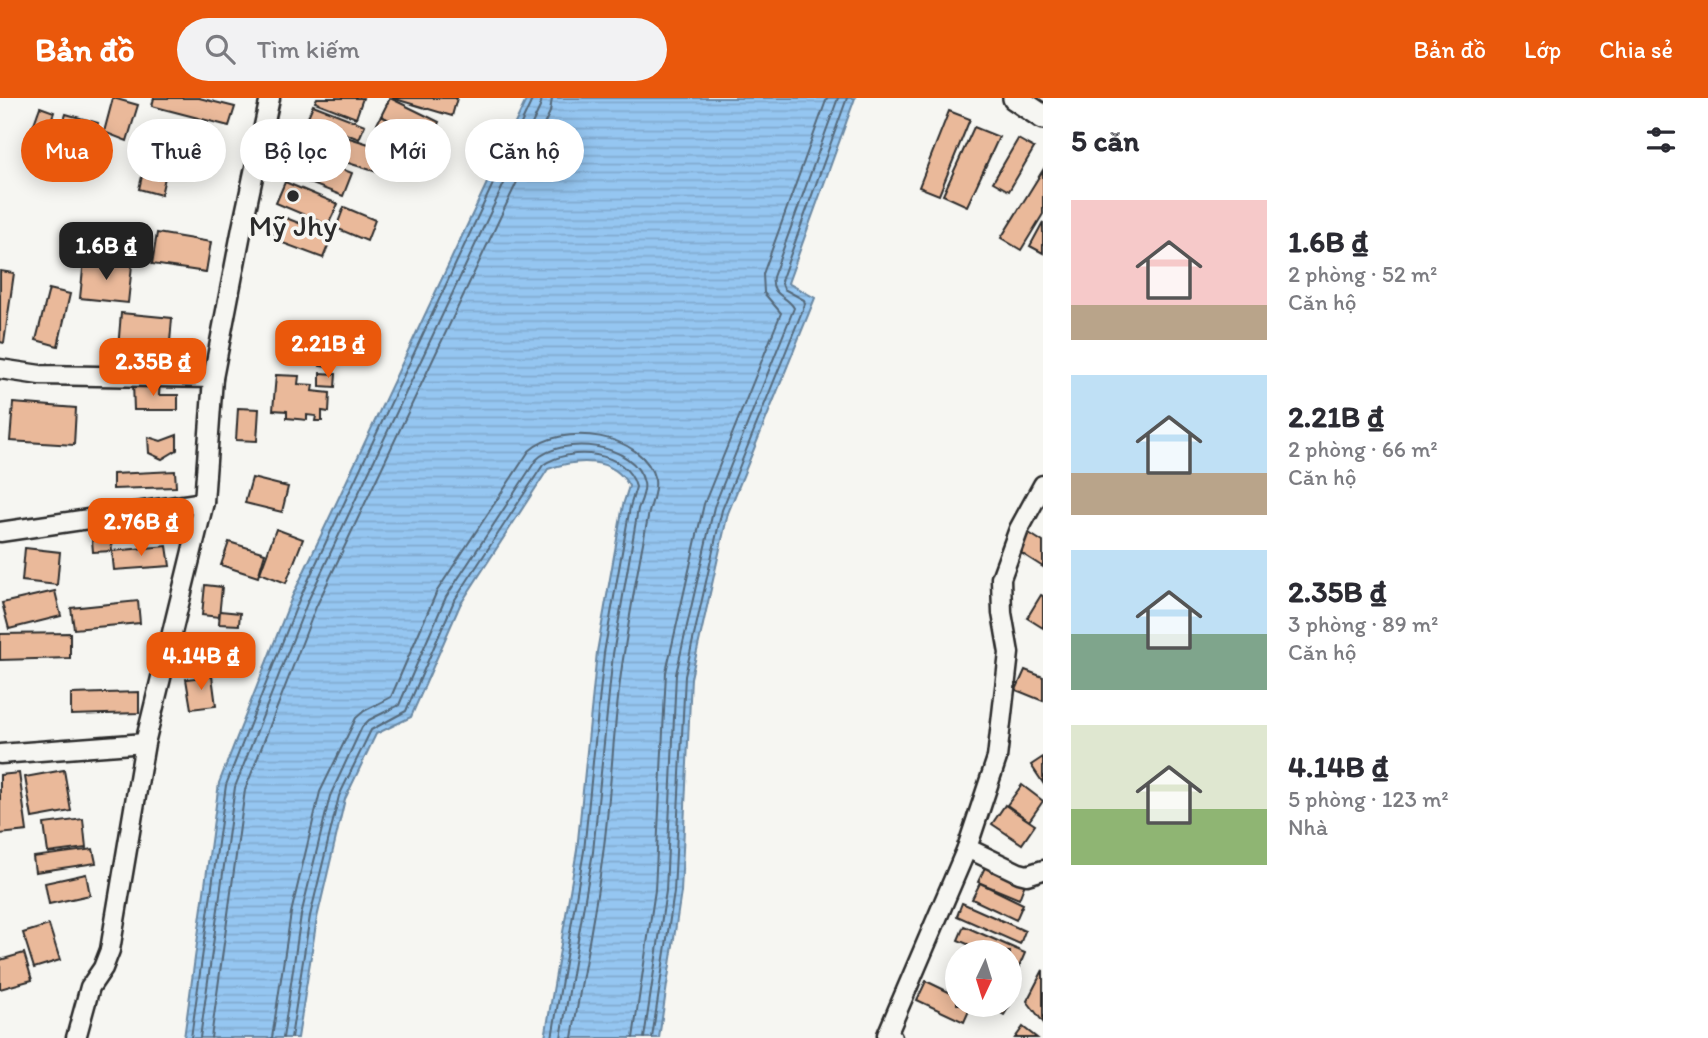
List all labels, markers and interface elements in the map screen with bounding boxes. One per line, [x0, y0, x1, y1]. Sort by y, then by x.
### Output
search box [177, 18, 667, 81]
text: Bản đồ [35, 30, 135, 69]
icon: search [201, 30, 239, 68]
text: Tìm kiếm [257, 33, 360, 65]
text: Bản đồ [1413, 35, 1486, 64]
text: Lớp [1524, 35, 1561, 64]
text: Chia sẻ [1599, 35, 1673, 64]
chip: Mua [21, 119, 113, 182]
chip: Thuê [127, 119, 226, 182]
chip: Bộ lọc [240, 119, 351, 182]
chip: Mới [365, 119, 451, 182]
chip: Căn hộ [465, 119, 584, 182]
icon: filters [1642, 121, 1680, 159]
text: 5 căn [1071, 122, 1139, 159]
marker: Mỹ Jhy [285, 188, 301, 204]
place label: Mỹ Jhy [249, 207, 337, 244]
pin: 1.6B ₫ [49, 222, 163, 282]
text: 1.6B ₫ [1288, 223, 1368, 260]
icon: home [1127, 228, 1211, 312]
text: 1.6B ₫ [75, 231, 137, 259]
text: 2 phòng · 52 m² [1288, 260, 1438, 288]
text: Căn hộ [1288, 288, 1356, 316]
pin: 2.21B ₫ [263, 320, 393, 380]
text: 2.21B ₫ [291, 329, 365, 357]
pin: 2.35B ₫ [88, 338, 218, 398]
text: 2.35B ₫ [115, 347, 191, 375]
text: 2.21B ₫ [1288, 398, 1384, 435]
icon: home [1127, 403, 1211, 487]
text: 2 phòng · 66 m² [1288, 435, 1438, 463]
text: Căn hộ [1288, 463, 1356, 491]
pin: 2.76B ₫ [76, 498, 206, 558]
text: 2.76B ₫ [104, 507, 178, 535]
text: 2.35B ₫ [1288, 573, 1386, 610]
icon: home [1127, 578, 1211, 662]
text: 3 phòng · 89 m² [1288, 610, 1438, 638]
pin: 4.14B ₫ [136, 632, 266, 692]
text: Căn hộ [1288, 638, 1356, 666]
text: 4.14B ₫ [162, 641, 240, 669]
text: 4.14B ₫ [1288, 748, 1388, 785]
icon: home [1127, 753, 1211, 837]
text: 5 phòng · 123 m² [1288, 785, 1449, 813]
text: Nhà [1288, 813, 1328, 841]
north arrow [945, 940, 1022, 1017]
map controls [945, 940, 1022, 1017]

